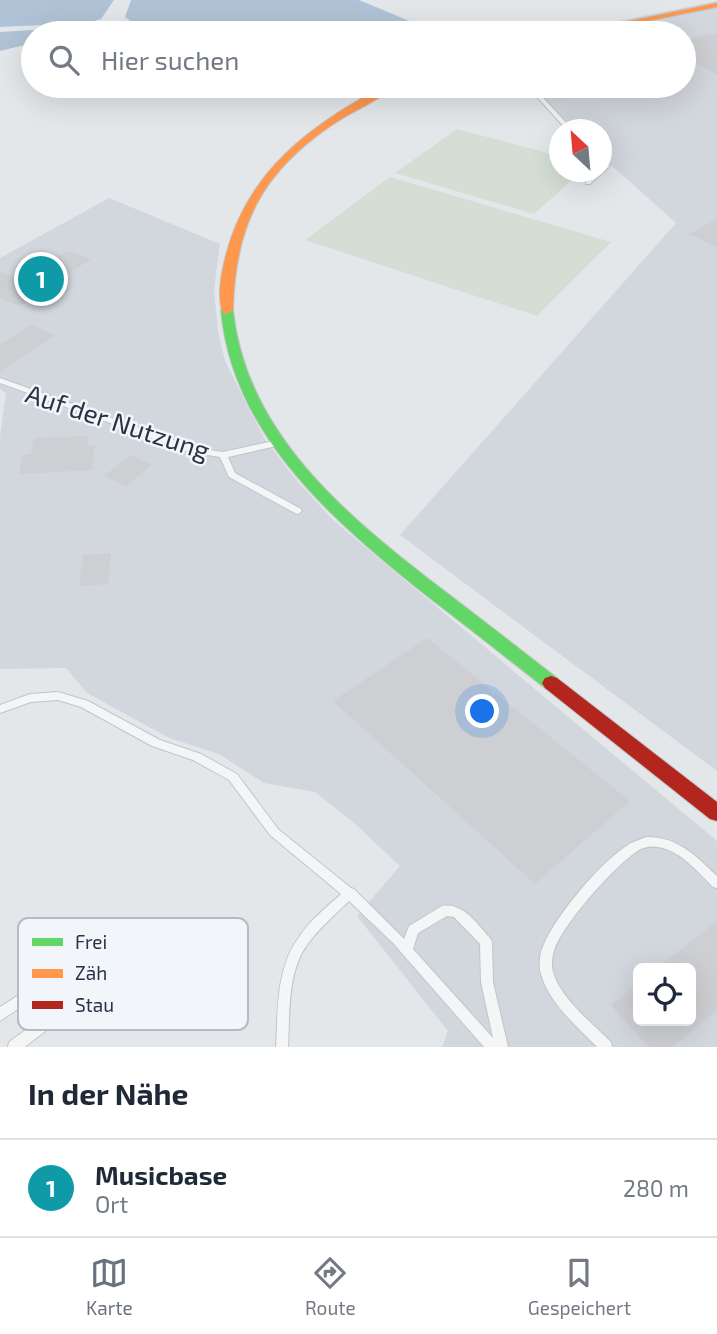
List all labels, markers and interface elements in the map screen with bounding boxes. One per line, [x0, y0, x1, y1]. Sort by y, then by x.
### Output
search box [21, 21, 696, 98]
icon: search [45, 41, 83, 79]
text: Hier suchen [101, 44, 239, 75]
north arrow [549, 119, 612, 182]
pin: 1 [18, 253, 64, 305]
street label: Auf der Nutzung [22, 377, 214, 465]
your location [465, 694, 499, 728]
legend [18, 918, 248, 1030]
text: Frei [75, 930, 107, 953]
text: Zäh [75, 961, 107, 984]
map controls [633, 963, 696, 1026]
button: locate [633, 963, 696, 1026]
text: Stau [75, 993, 114, 1016]
text: In der Nähe [28, 1075, 189, 1111]
text: Musicbase [95, 1159, 227, 1190]
text: 1 [46, 1174, 56, 1202]
text: 280 m [623, 1174, 689, 1202]
text: Ort [95, 1190, 128, 1218]
tab: Karte [86, 1254, 133, 1319]
tab: Route [305, 1254, 356, 1319]
tab: Gespeichert [528, 1254, 631, 1319]

